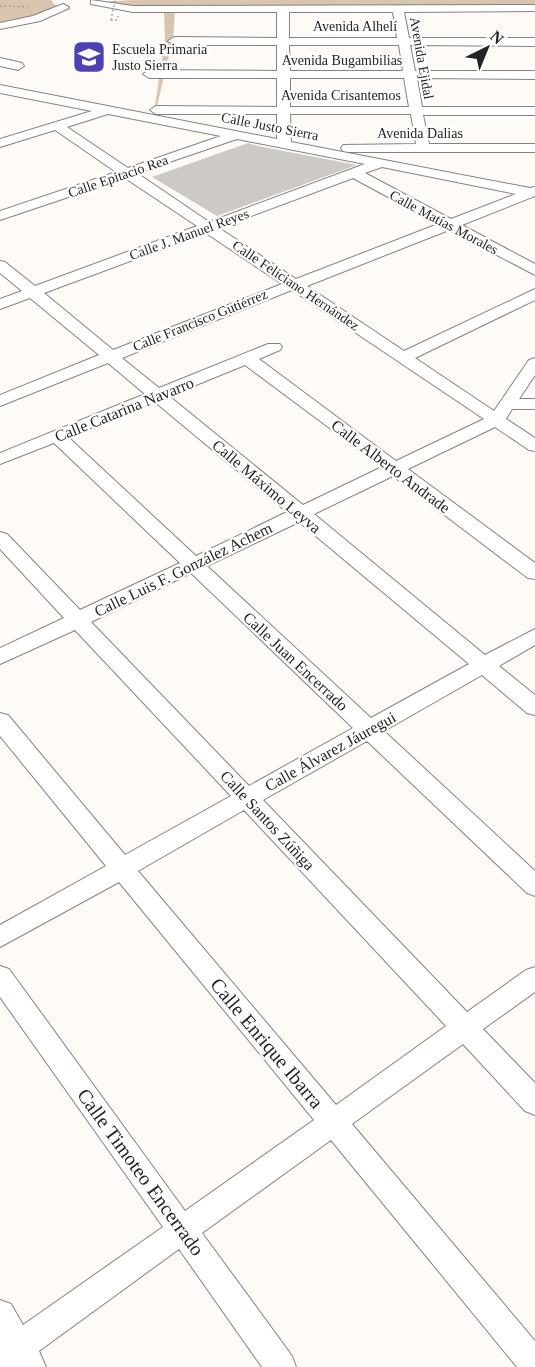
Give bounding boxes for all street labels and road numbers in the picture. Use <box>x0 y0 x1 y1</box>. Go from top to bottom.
street label: Avenida Ejidal <box>407 16 436 101</box>
street label: Avenida Alhelí <box>313 19 397 34</box>
street label: Avenida Bugambilias <box>282 53 402 68</box>
street label: Avenida Crisantemos <box>281 88 401 103</box>
street label: Calle Justo Sierra <box>220 110 321 143</box>
street label: Avenida Dalias <box>377 126 463 141</box>
street label: Calle Epitacio Rea <box>66 152 171 201</box>
street label: Calle Matías Morales <box>387 188 500 257</box>
street label: Calle J. Manuel Reyes <box>127 206 251 263</box>
street label: Calle Feliciano Hernández <box>230 237 362 333</box>
street label: Calle Francisco Gutiérrez <box>131 287 270 354</box>
street label: Calle Catarina Navarro <box>52 374 196 445</box>
street label: Calle Alberto Andrade <box>328 416 453 517</box>
street label: Calle Máximo Leyva <box>208 436 324 537</box>
street label: Calle Luis F. González Achem <box>92 519 275 620</box>
street label: Calle Juan Encerrado <box>240 608 351 714</box>
street label: Calle Álvarez Jáuregui <box>262 707 399 795</box>
street label: Calle Santos Zúñiga <box>216 767 318 874</box>
street label: Calle Enrique Ibarra <box>205 973 328 1113</box>
street label: Calle Timoteo Encerrado <box>73 1084 209 1260</box>

